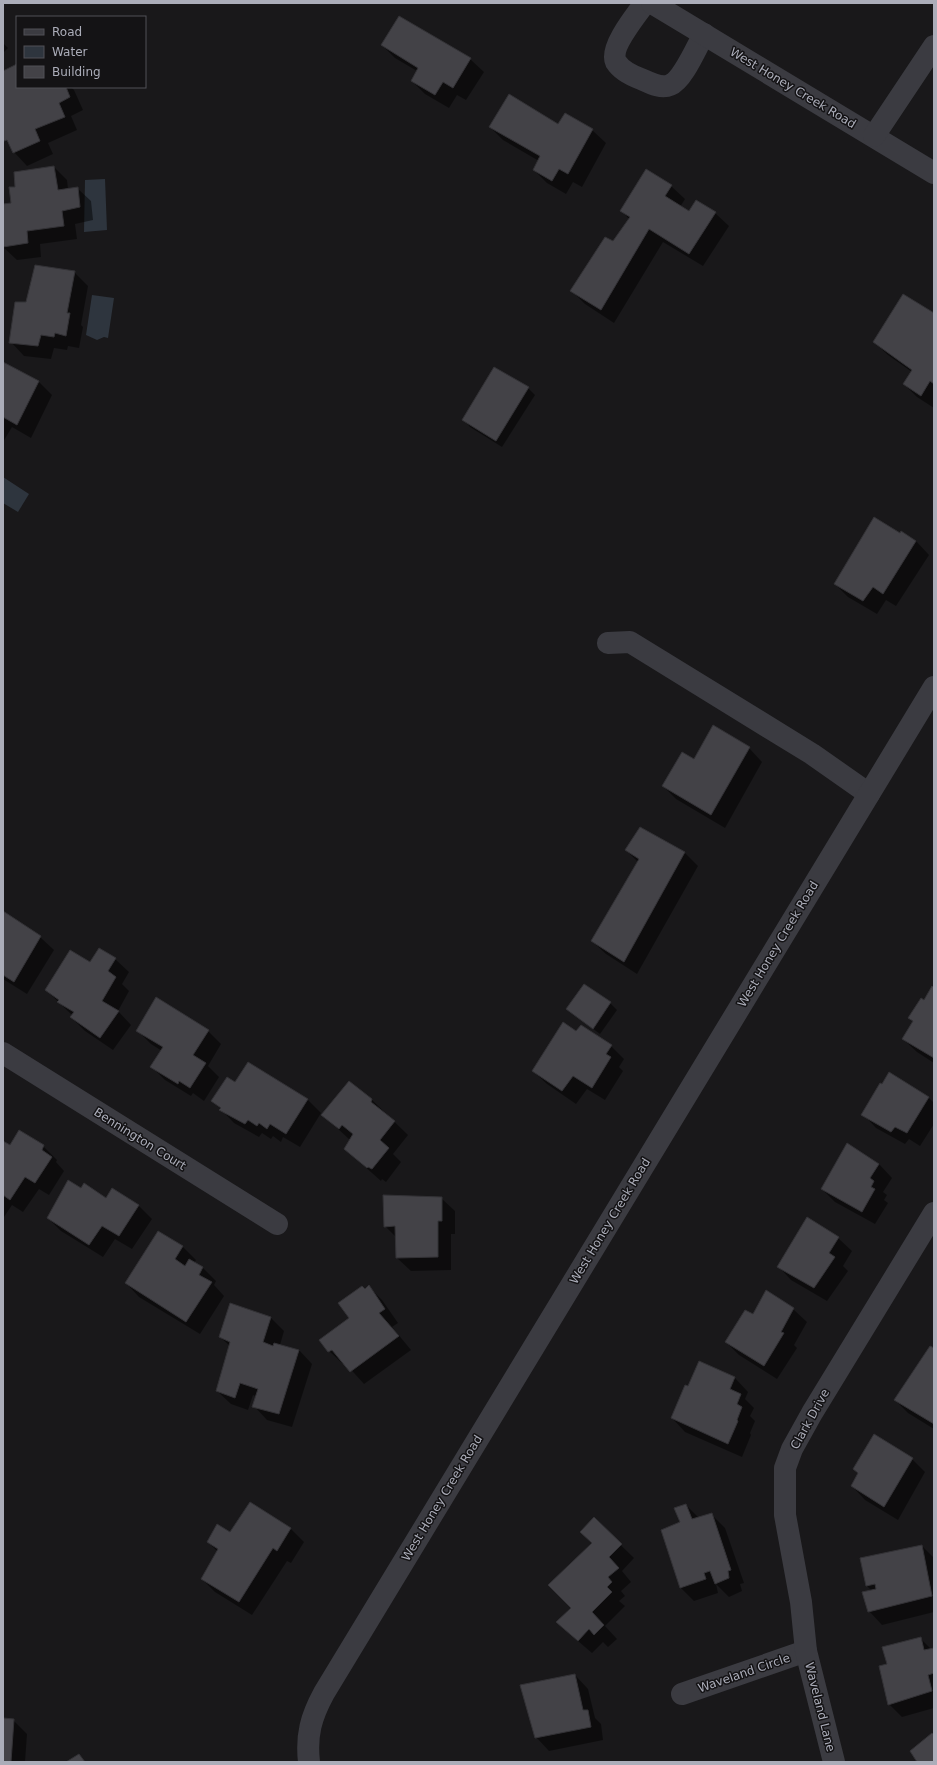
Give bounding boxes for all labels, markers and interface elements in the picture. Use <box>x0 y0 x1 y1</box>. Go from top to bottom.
legend <box>16 16 146 88</box>
text: Road <box>52 25 82 39</box>
text: Water <box>52 45 88 59</box>
street label: West Honey Creek Road <box>728 45 858 131</box>
text: Building <box>52 65 101 79</box>
street label: West Honey Creek Road <box>735 879 821 1009</box>
street label: Bennington Court <box>91 1105 189 1173</box>
street label: West Honey Creek Road <box>567 1156 653 1286</box>
street label: Clark Drive <box>788 1386 832 1452</box>
street label: West Honey Creek Road <box>399 1433 485 1563</box>
street label: Waveland Circle <box>696 1651 792 1695</box>
street label: Waveland Lane <box>802 1661 838 1753</box>

